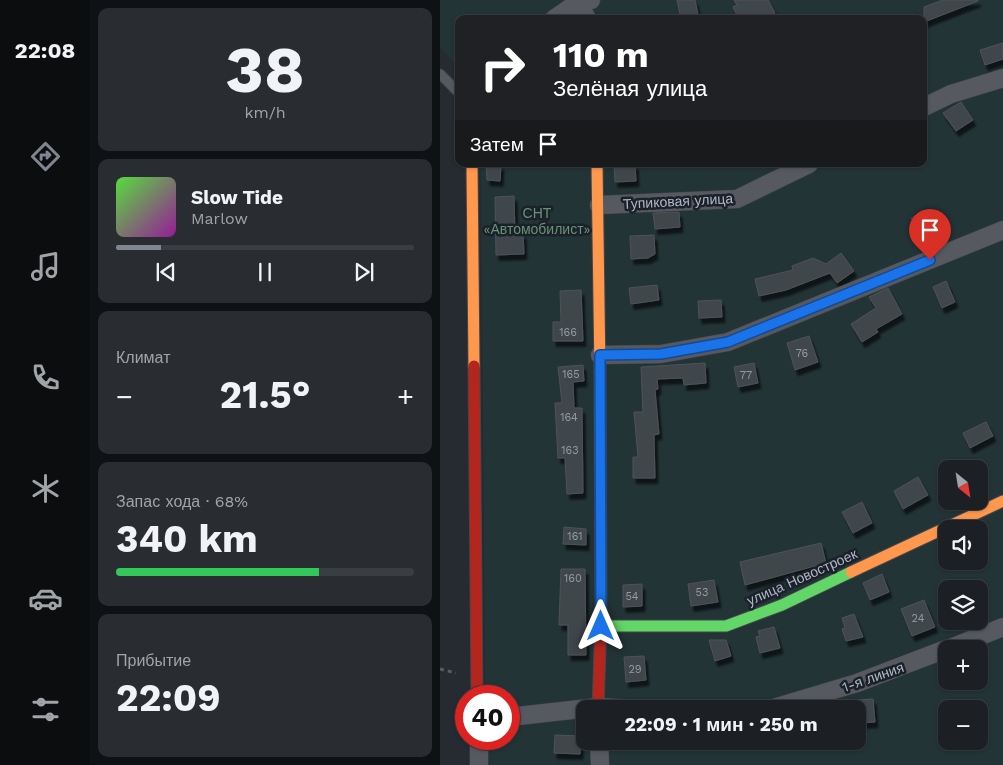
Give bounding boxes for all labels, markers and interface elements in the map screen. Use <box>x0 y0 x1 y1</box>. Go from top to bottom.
text: 38 <box>225 32 305 108</box>
text: 110 m <box>553 34 649 76</box>
icon: right <box>470 35 535 100</box>
text: 22:08 <box>15 38 75 63</box>
text: Зелёная улица <box>553 76 707 101</box>
text: km/h <box>244 103 286 122</box>
icon: arrive <box>534 130 562 158</box>
text: Затем <box>470 133 524 156</box>
icon: directions <box>28 139 63 174</box>
text: Slow Tide <box>191 186 283 209</box>
street label: Тупиковая улица <box>623 190 734 212</box>
park label: СНТ «Автомобилист» <box>484 205 591 237</box>
text: Marlow <box>191 209 248 228</box>
pin <box>909 209 951 260</box>
icon: arrive <box>916 216 944 244</box>
icon: music <box>28 249 63 284</box>
icon: previous <box>152 258 180 286</box>
icon: pause <box>251 258 279 286</box>
icon: next <box>350 258 378 286</box>
house number: 166 <box>559 326 577 339</box>
house number: 76 <box>796 347 809 360</box>
text: Климат <box>116 348 170 367</box>
icon: phone <box>28 360 63 395</box>
house number: 165 <box>562 368 580 381</box>
house number: 77 <box>740 369 752 382</box>
text: 21.5° <box>219 373 311 417</box>
text: − <box>116 380 133 413</box>
text: + <box>397 380 414 413</box>
house number: 164 <box>560 411 578 424</box>
house number: 163 <box>561 444 579 457</box>
north arrow <box>938 460 988 510</box>
map controls <box>938 460 988 750</box>
icon: climate <box>28 471 63 506</box>
text: Запас хода · 68% <box>116 492 248 511</box>
text: 340 km <box>116 517 258 561</box>
button: sound <box>938 520 988 570</box>
house number: 161 <box>567 530 583 543</box>
street label: улица Новостроек <box>744 545 860 609</box>
house number: 160 <box>564 572 582 585</box>
button: layers <box>938 580 988 630</box>
icon: car <box>28 581 63 616</box>
house number: 53 <box>696 586 708 599</box>
house number: 54 <box>625 590 639 603</box>
position arrow <box>574 599 626 651</box>
house number: 24 <box>912 612 925 625</box>
button: + <box>938 640 988 690</box>
text: Прибытие <box>116 651 191 670</box>
street label: 1-я линия <box>840 659 906 695</box>
house number: 29 <box>628 663 642 676</box>
text: 22:09 <box>116 676 221 720</box>
speed limit sign: 40 <box>455 685 520 750</box>
icon: filters <box>28 692 63 727</box>
button: − <box>938 700 988 750</box>
text: 22:09 · 1 мин · 250 m <box>624 713 818 736</box>

